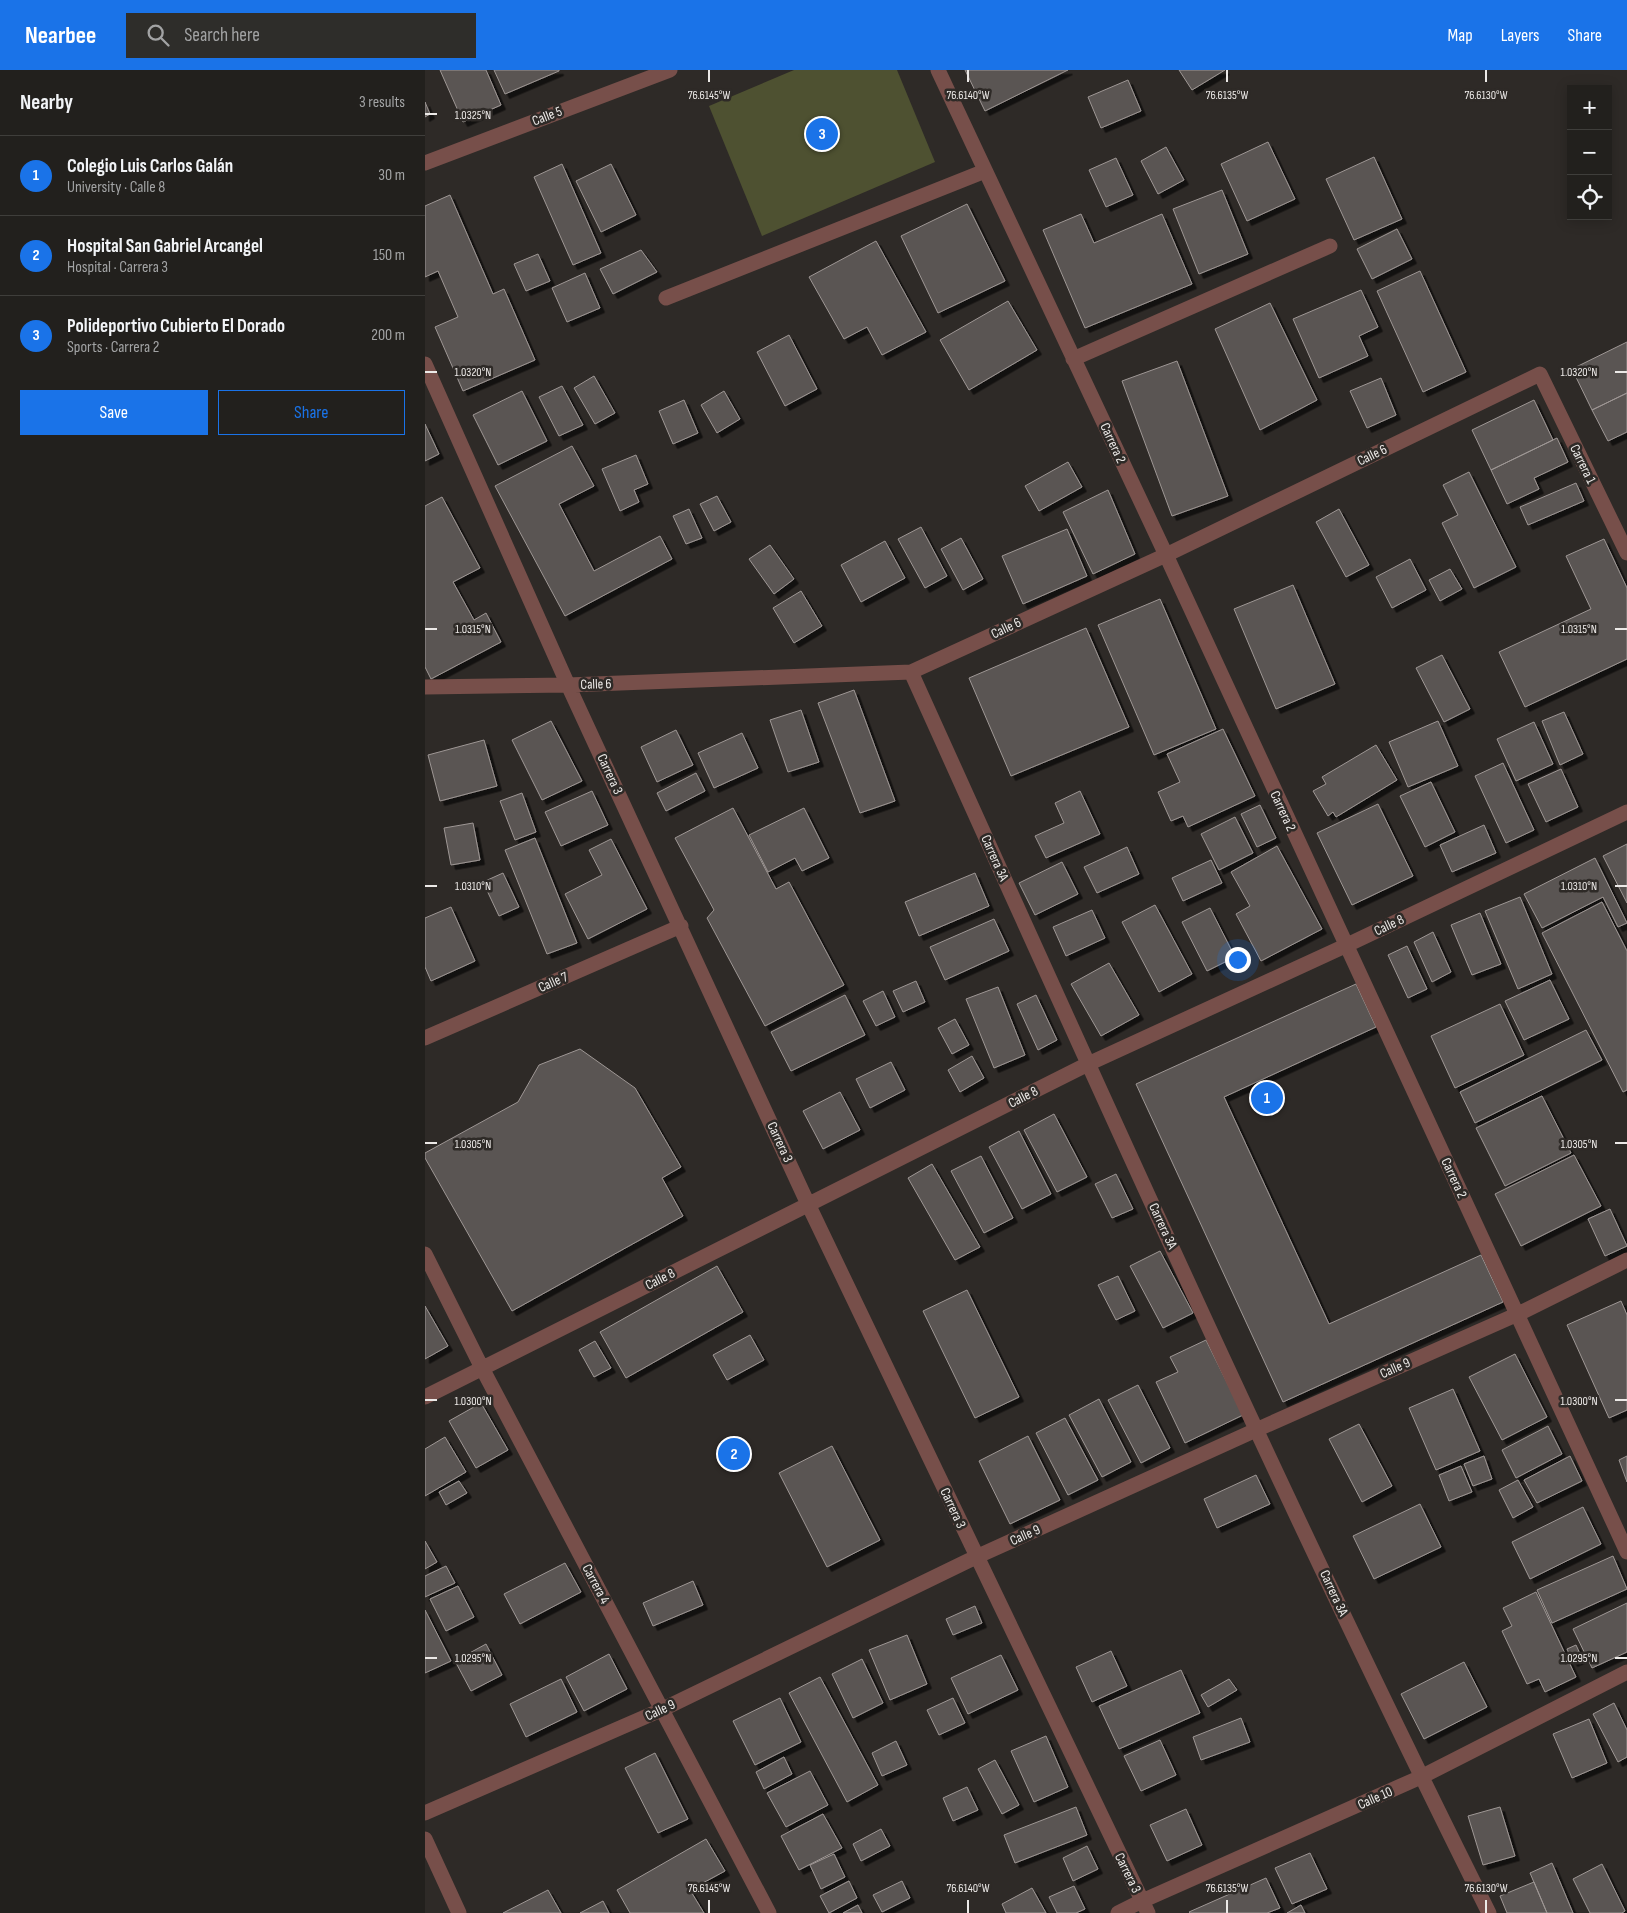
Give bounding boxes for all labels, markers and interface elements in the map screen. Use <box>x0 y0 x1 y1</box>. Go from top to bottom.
search box <box>126 13 476 58</box>
text: Nearbee <box>25 21 96 50</box>
icon: search <box>144 21 172 49</box>
text: Search here <box>184 24 260 47</box>
text: Map <box>1448 25 1473 46</box>
text: Layers <box>1501 25 1540 46</box>
text: Share <box>1568 25 1602 46</box>
map controls <box>1567 85 1612 220</box>
button: + <box>1567 85 1612 130</box>
text: 76.6145°W <box>688 88 730 103</box>
text: 76.6140°W <box>947 88 990 103</box>
text: 76.6135°W <box>1206 88 1248 103</box>
text: 76.6130°W <box>1465 88 1508 103</box>
text: Nearby <box>20 90 73 115</box>
text: 3 results <box>359 93 405 112</box>
street label: Calle 5 <box>530 102 565 129</box>
text: 1.0325°N <box>455 108 491 123</box>
pin: 3 <box>806 115 838 153</box>
button: − <box>1567 130 1612 175</box>
text: Colegio Luis Carlos Galán <box>67 155 233 178</box>
text: 1 <box>33 166 39 185</box>
text: 30 m <box>378 166 405 185</box>
button: locate <box>1567 175 1612 220</box>
text: University · Calle 8 <box>67 178 165 197</box>
text: Hospital San Gabriel Arcangel <box>67 235 263 258</box>
text: 2 <box>32 246 40 265</box>
text: 150 m <box>373 246 405 265</box>
text: Hospital · Carrera 3 <box>67 258 168 277</box>
text: Polideportivo Cubierto El Dorado <box>67 315 285 338</box>
text: 3 <box>32 326 40 345</box>
text: 200 m <box>371 326 405 345</box>
text: Sports · Carrera 2 <box>67 338 159 357</box>
text: 1.0320°N <box>455 365 491 380</box>
text: 1.0320°N <box>1561 365 1597 380</box>
button: Save <box>20 390 208 435</box>
button: Share <box>218 390 405 435</box>
street label: Carrera 2 <box>1096 420 1130 466</box>
street label: Calle 6 <box>1354 441 1390 469</box>
street label: Carrera 1 <box>1566 442 1600 487</box>
street label: Calle 6 <box>988 614 1024 642</box>
text: 1.0315°N <box>455 622 491 637</box>
text: 1.0315°N <box>1561 622 1597 637</box>
street label: Calle 6 <box>580 675 612 693</box>
street label: Carrera 3 <box>593 751 627 797</box>
street label: Carrera 2 <box>1266 788 1300 834</box>
street label: Carrera 3A <box>977 832 1013 885</box>
text: 1.0310°N <box>455 879 491 894</box>
text: 1.0310°N <box>1561 879 1597 894</box>
street label: Calle 8 <box>1371 911 1407 939</box>
your location <box>1225 947 1251 973</box>
street label: Calle 7 <box>536 968 571 996</box>
pin: 1 <box>1251 1079 1283 1117</box>
street label: Calle 8 <box>1005 1082 1041 1112</box>
street label: Carrera 3 <box>763 1119 797 1165</box>
text: 1.0305°N <box>455 1137 491 1152</box>
text: 1.0305°N <box>1561 1137 1597 1152</box>
street label: Carrera 2 <box>1437 1155 1471 1201</box>
street label: Carrera 3A <box>1145 1200 1181 1253</box>
street label: Calle 8 <box>642 1264 678 1294</box>
street label: Calle 9 <box>1377 1354 1413 1382</box>
text: 1.0300°N <box>454 1394 492 1409</box>
text: 1.0300°N <box>1560 1394 1598 1409</box>
pin: 2 <box>718 1435 750 1473</box>
street label: Carrera 3 <box>936 1485 970 1531</box>
street label: Calle 9 <box>1007 1521 1043 1549</box>
street label: Carrera 4 <box>578 1561 614 1607</box>
street label: Carrera 3A <box>1316 1567 1352 1620</box>
text: 1.0295°N <box>455 1651 491 1666</box>
text: 1.0295°N <box>1561 1651 1597 1666</box>
street label: Calle 9 <box>642 1696 678 1724</box>
street label: Calle 10 <box>1355 1783 1395 1813</box>
street label: Carrera 3 <box>1111 1850 1145 1896</box>
text: 76.6145°W <box>688 1881 730 1896</box>
text: 76.6140°W <box>947 1881 990 1896</box>
text: 76.6135°W <box>1206 1881 1248 1896</box>
text: 76.6130°W <box>1465 1881 1508 1896</box>

